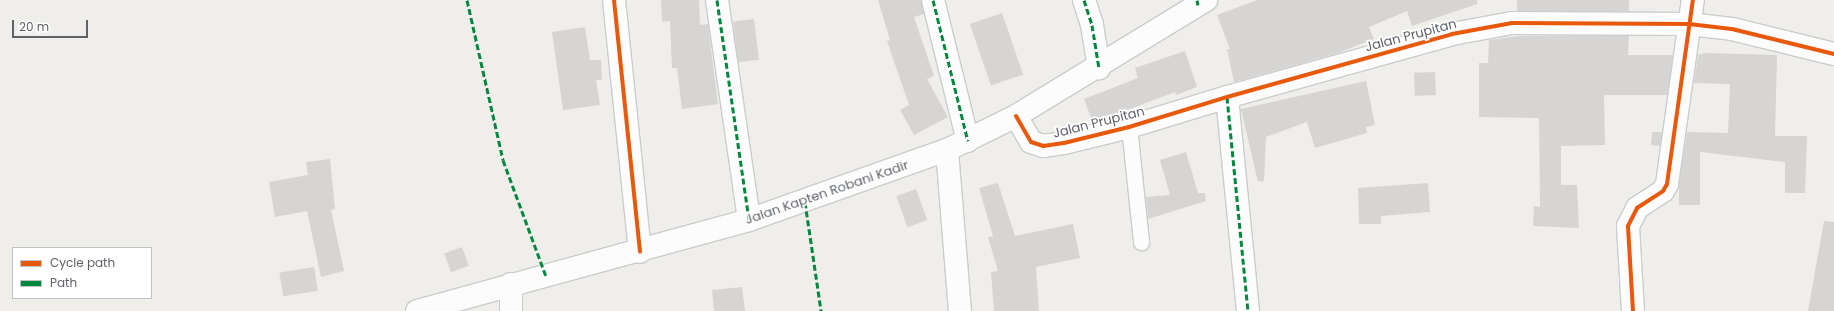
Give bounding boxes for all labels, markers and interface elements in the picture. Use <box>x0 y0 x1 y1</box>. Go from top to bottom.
scale bar <box>14 12 90 38</box>
street label: Jalan Prupitan <box>1364 16 1458 56</box>
text: 20 m <box>19 18 49 35</box>
street label: Jalan Prupitan <box>1052 104 1146 142</box>
street label: Jalan Kapten Robani Kadir <box>743 158 911 228</box>
legend <box>12 247 152 299</box>
text: Cycle path <box>50 254 115 271</box>
text: Path <box>50 274 77 291</box>

